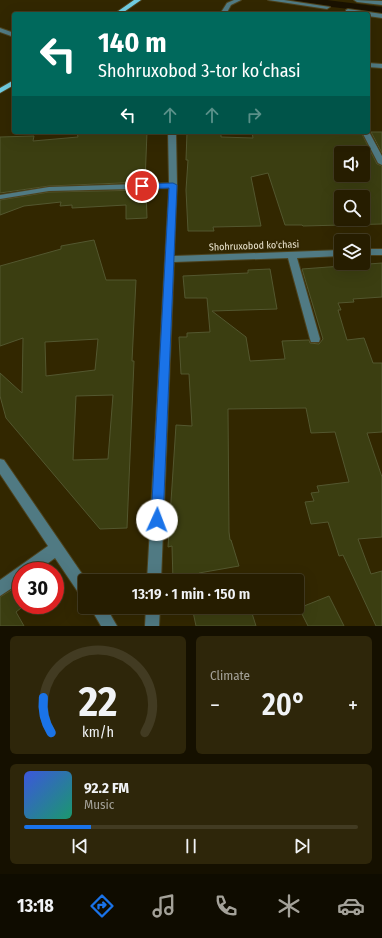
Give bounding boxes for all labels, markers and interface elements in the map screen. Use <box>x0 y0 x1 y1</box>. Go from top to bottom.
text: 140 m <box>98 26 167 59</box>
icon: left <box>32 28 84 80</box>
text: Shohruxobod 3-tor koʻchasi <box>98 60 301 82</box>
icon: left <box>117 104 139 126</box>
icon: ahead <box>159 104 181 126</box>
icon: ahead <box>201 104 223 126</box>
icon: right <box>243 104 265 126</box>
map controls <box>334 146 370 270</box>
button: sound <box>334 146 370 182</box>
pin <box>125 169 159 203</box>
icon: arrive <box>131 175 153 197</box>
button: search <box>334 190 370 226</box>
button: layers <box>334 234 370 270</box>
street label: Shohruxobod ko'chasi <box>209 238 299 254</box>
position arrow <box>136 499 178 541</box>
speed limit sign: 30 <box>12 562 64 614</box>
text: 13:19 · 1 min · 150 m <box>132 585 250 603</box>
text: Climate <box>210 668 250 683</box>
text: 22 <box>78 677 117 727</box>
text: 20° <box>262 687 306 723</box>
text: − <box>210 692 220 719</box>
text: + <box>348 692 358 719</box>
text: km/h <box>82 724 114 741</box>
text: 92.2 FM <box>84 779 129 797</box>
text: Music <box>84 797 114 812</box>
icon: previous <box>69 835 91 857</box>
icon: pause <box>180 835 202 857</box>
icon: next <box>291 835 313 857</box>
icon: directions <box>88 892 116 920</box>
icon: music <box>150 892 178 920</box>
icon: phone <box>212 892 240 920</box>
icon: climate <box>275 892 303 920</box>
icon: car <box>337 892 365 920</box>
text: 13:18 <box>17 895 54 917</box>

